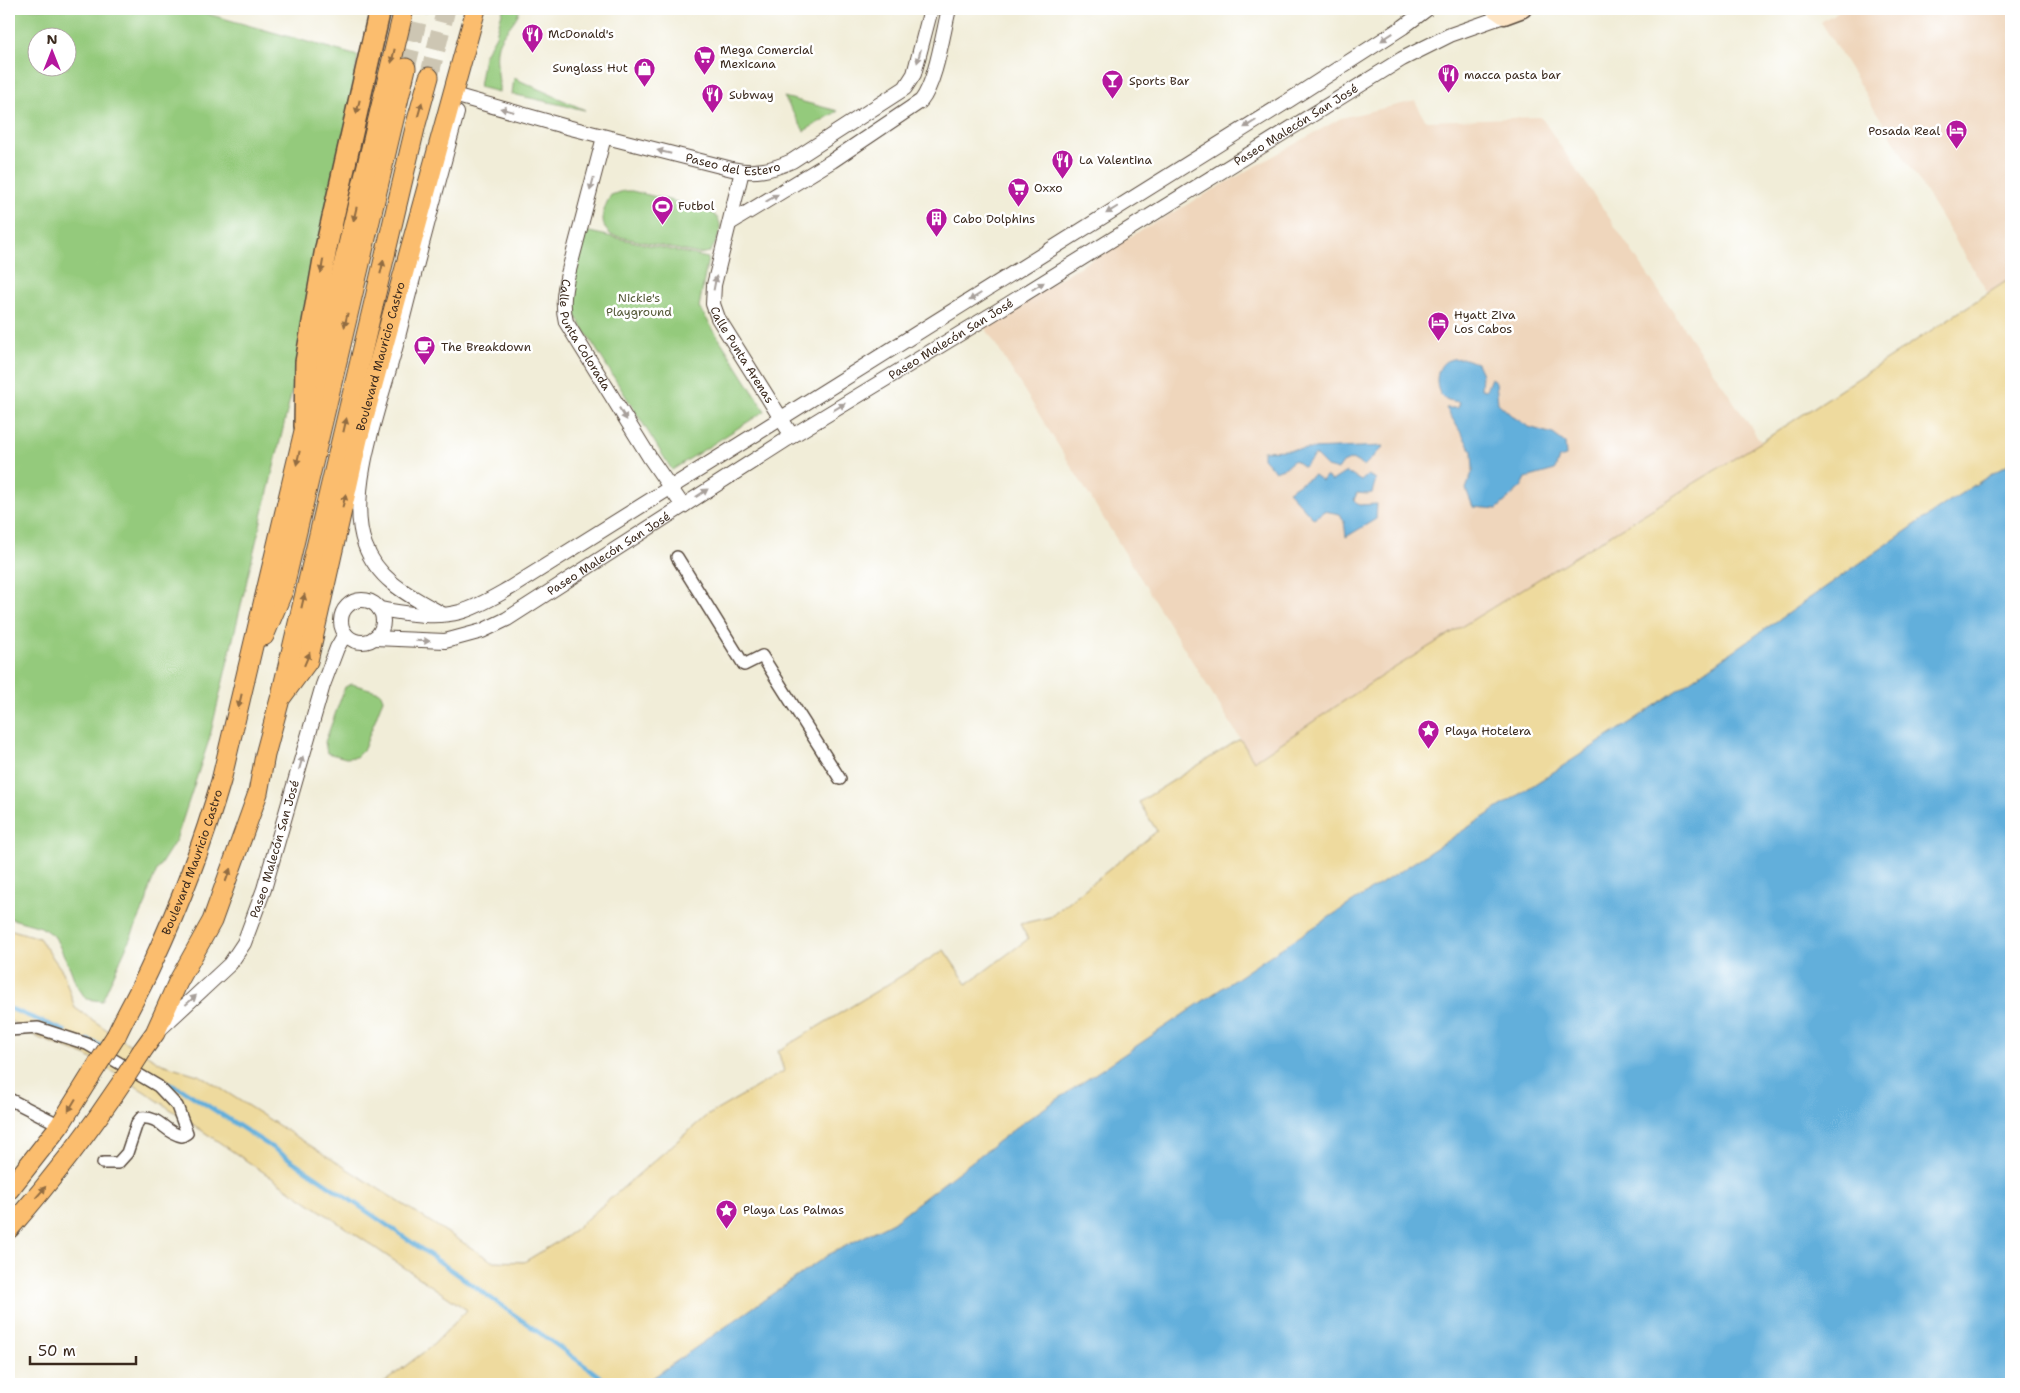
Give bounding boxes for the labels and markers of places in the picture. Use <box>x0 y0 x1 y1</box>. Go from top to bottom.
restaurant icon: McDonald's <box>520 22 544 53</box>
place label: McDonald's <box>548 26 614 42</box>
place label: Mega Comercial Mexicana <box>720 42 814 72</box>
supermarket icon: Mega Comercial Mexicana <box>692 45 716 76</box>
shop icon: Sunglass Hut <box>632 56 656 87</box>
place label: Sunglass Hut <box>553 60 628 76</box>
restaurant icon: macca pasta bar <box>1436 63 1460 94</box>
place label: macca pasta bar <box>1464 67 1562 83</box>
bar icon: Sports Bar <box>1101 69 1125 100</box>
place label: Sports Bar <box>1129 73 1190 89</box>
restaurant icon: Subway <box>701 83 725 114</box>
place label: Subway <box>729 87 774 103</box>
hotel icon: Posada Real <box>1944 119 1968 150</box>
place label: Posada Real <box>1868 123 1940 139</box>
restaurant icon: La Valentina <box>1051 148 1075 179</box>
place label: La Valentina <box>1079 152 1152 168</box>
supermarket icon: Oxxo <box>1006 176 1030 207</box>
place label: Oxxo <box>1034 180 1063 196</box>
sports icon: Futbol <box>650 194 674 225</box>
place label: Futbol <box>678 198 715 214</box>
building icon: Cabo Dolphins <box>925 207 949 238</box>
place label: Cabo Dolphins <box>953 211 1035 227</box>
place label: Hyatt Ziva Los Cabos <box>1454 307 1516 337</box>
hotel icon: Hyatt Ziva Los Cabos <box>1426 310 1450 341</box>
cafe icon: The Breakdown <box>413 335 437 366</box>
place label: The Breakdown <box>441 339 531 355</box>
place icon: Playa Hotelera <box>1417 719 1441 750</box>
place label: Playa Hotelera <box>1445 723 1532 739</box>
place icon: Playa Las Palmas <box>715 1198 739 1229</box>
place label: Playa Las Palmas <box>743 1202 844 1218</box>

